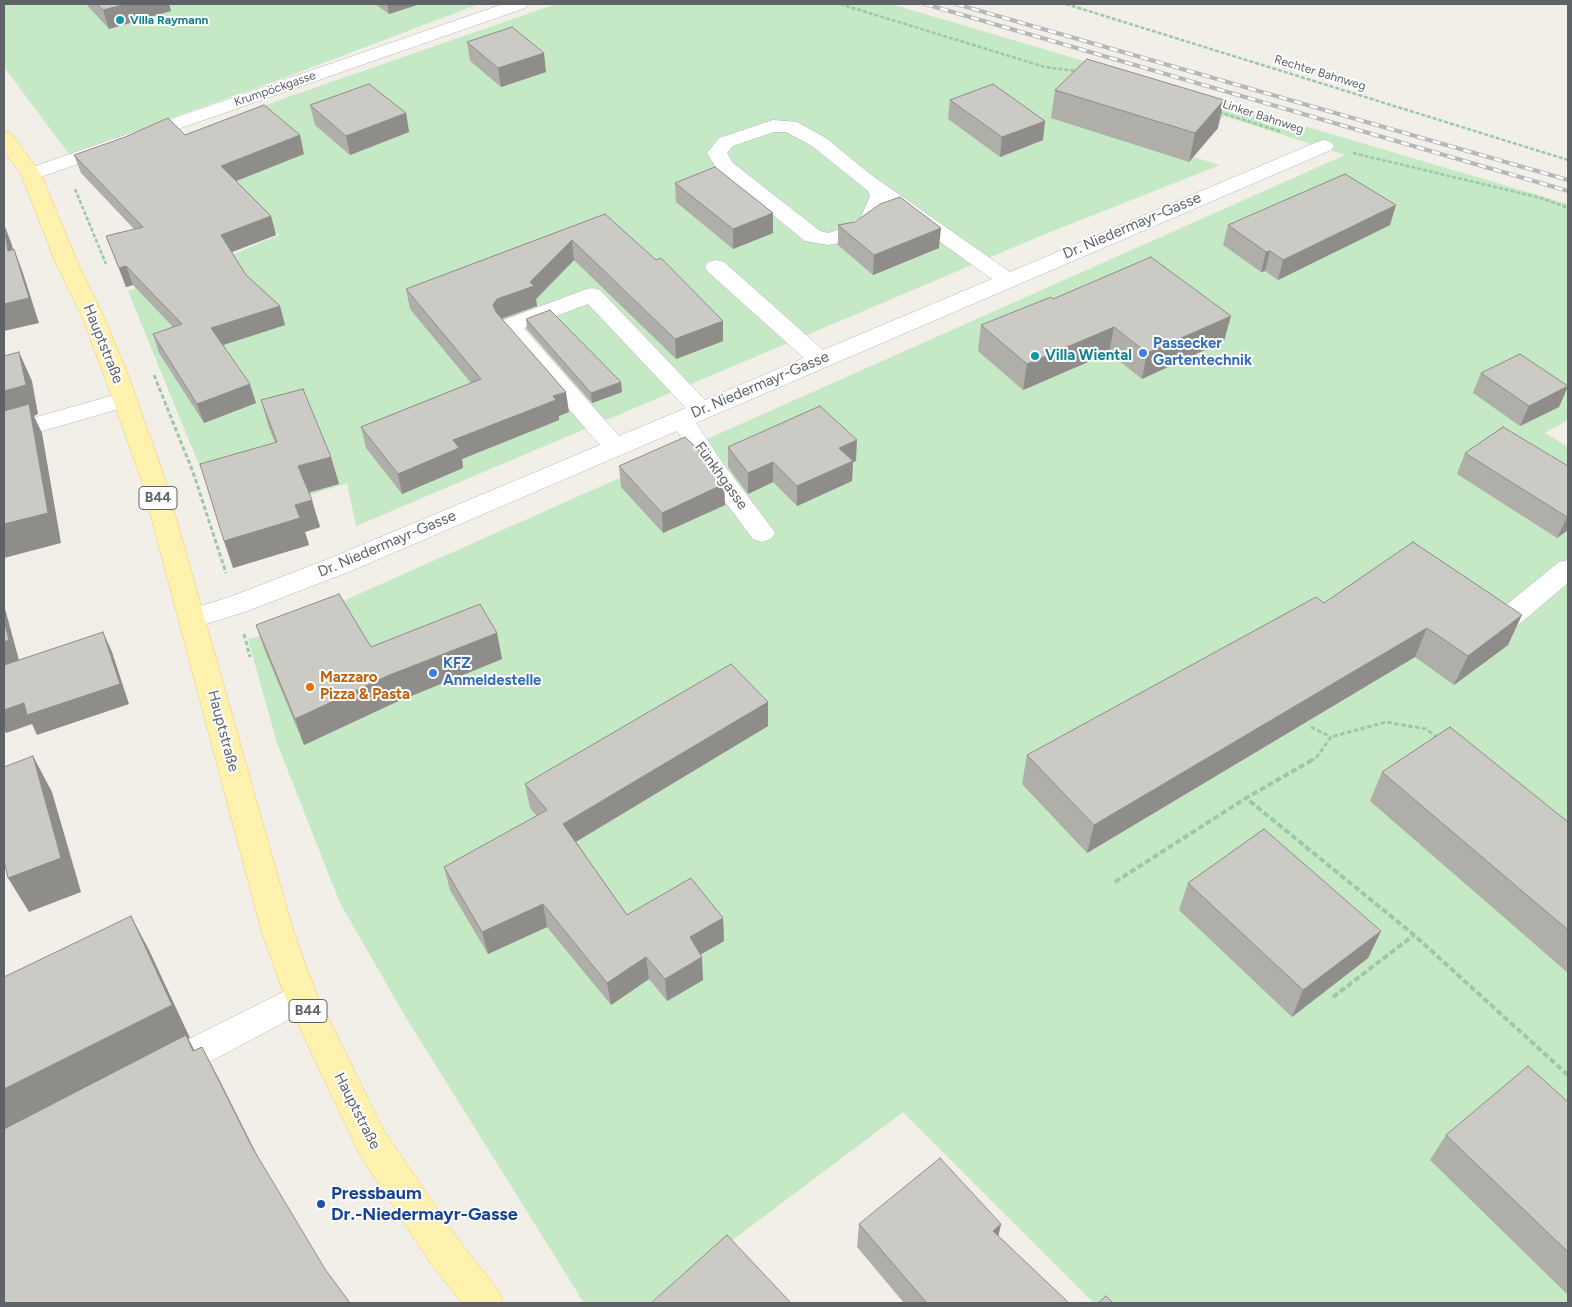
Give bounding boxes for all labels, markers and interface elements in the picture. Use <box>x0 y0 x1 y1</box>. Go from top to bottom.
place label: Villa Raymann <box>130 13 208 27</box>
marker: Villa Raymann <box>114 14 126 26</box>
street label: Rechter Bahnweg <box>1272 52 1368 94</box>
street label: Krumpöckgasse <box>232 68 318 110</box>
street label: Linker Bahnweg <box>1221 97 1305 137</box>
street label: Dr. Niedermayr-Gasse <box>1060 189 1204 263</box>
street label: Hauptstraße <box>79 302 127 386</box>
place label: Passecker Gartentechnik <box>1153 335 1252 370</box>
place label: Villa Wiental <box>1045 347 1132 365</box>
marker: Passecker Gartentechnik <box>1137 347 1149 359</box>
street label: Dr. Niedermayr-Gasse <box>688 348 832 422</box>
marker: Villa Wiental <box>1029 350 1041 362</box>
street label: Fünkhgasse <box>691 439 751 513</box>
road number: B44 <box>139 486 177 509</box>
street label: Dr. Niedermayr-Gasse <box>315 507 459 581</box>
place label: KFZ Anmeldestelle <box>443 655 541 690</box>
marker: KFZ Anmeldestelle <box>427 667 439 679</box>
place label: Mazzaro Pizza & Pasta <box>320 669 410 704</box>
marker: Mazzaro Pizza & Pasta <box>304 681 316 693</box>
street label: Hauptstraße <box>203 688 243 774</box>
road number: B44 <box>289 999 327 1022</box>
street label: Hauptstraße <box>330 1070 384 1152</box>
place label: Pressbaum Dr.-Niedermayr-Gasse <box>331 1183 518 1226</box>
marker: Pressbaum Dr.-Niedermayr-Gasse <box>315 1198 327 1210</box>

